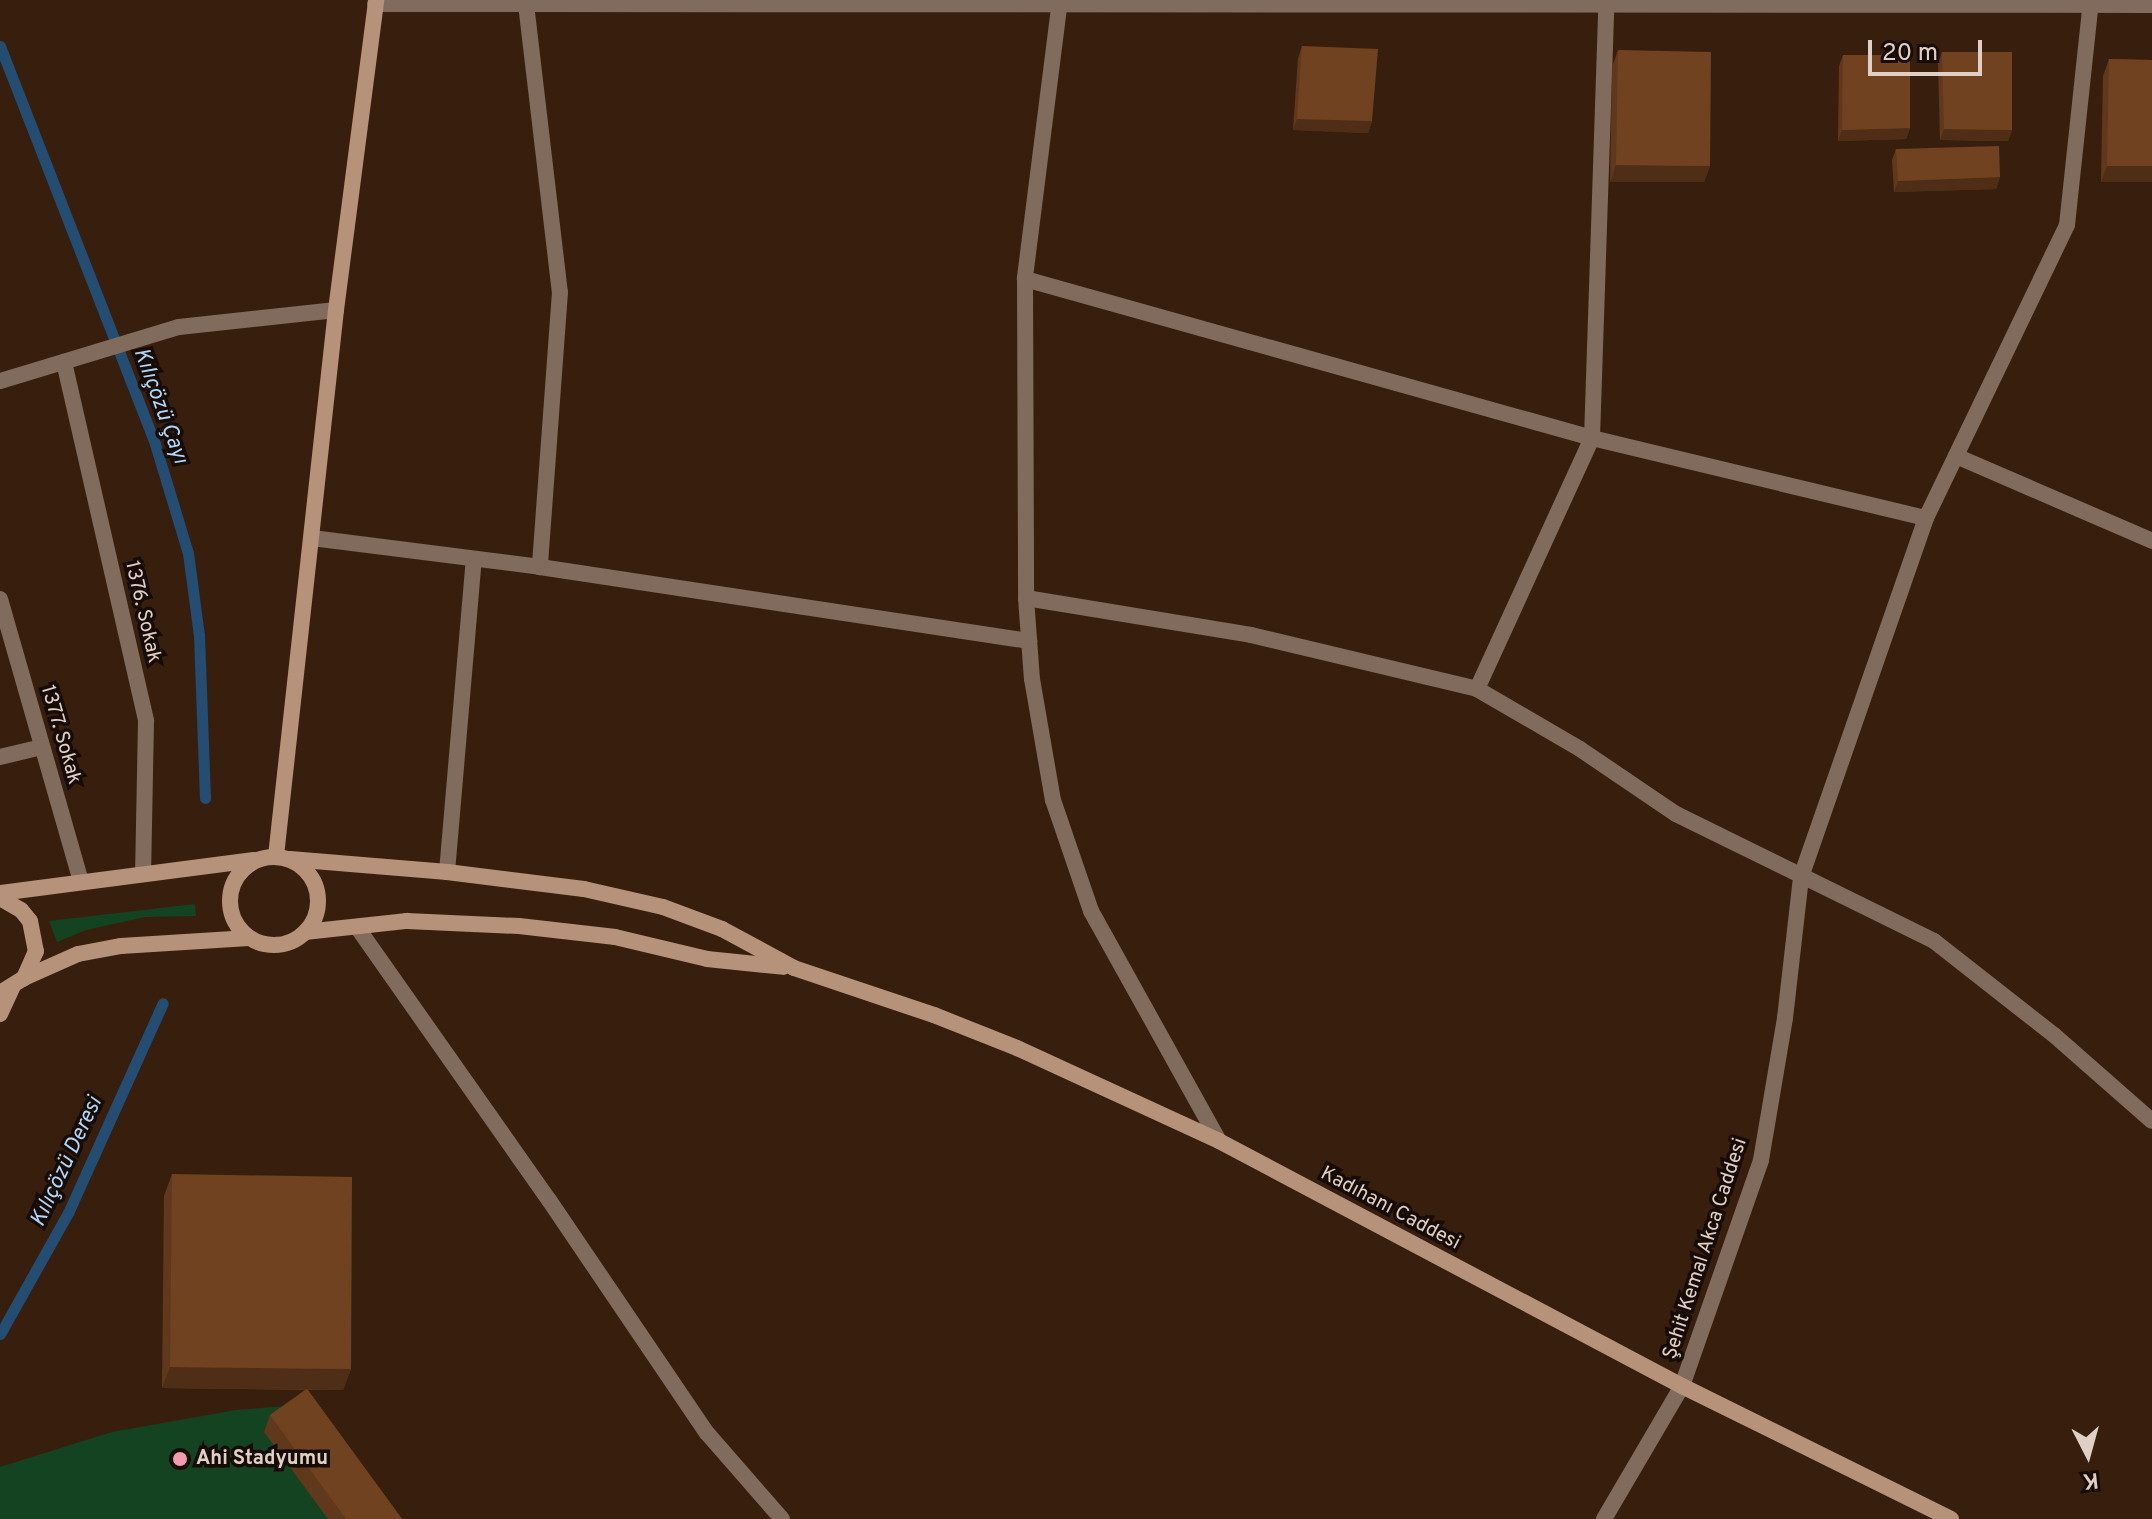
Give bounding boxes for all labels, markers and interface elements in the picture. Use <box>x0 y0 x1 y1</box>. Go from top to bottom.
scale bar <box>1872 24 1986 74</box>
text: 20 m <box>1882 39 1938 69</box>
water label: Kılıçözü Çayı <box>127 345 193 467</box>
street label: 1376. Sokak <box>119 559 165 665</box>
street label: 1377. Sokak <box>34 683 86 787</box>
water label: Kılıçözü Deresi <box>25 1093 109 1231</box>
street label: Şehit Kemal Akca Caddesi <box>1659 1135 1753 1363</box>
street label: Kadıhanı Caddesi <box>1316 1162 1464 1256</box>
north arrow <box>2048 1415 2128 1495</box>
place label: Ahi Stadyumu <box>196 1447 328 1471</box>
marker: Ahi Stadyumu <box>171 1450 189 1468</box>
text: K <box>2081 1465 2100 1494</box>

